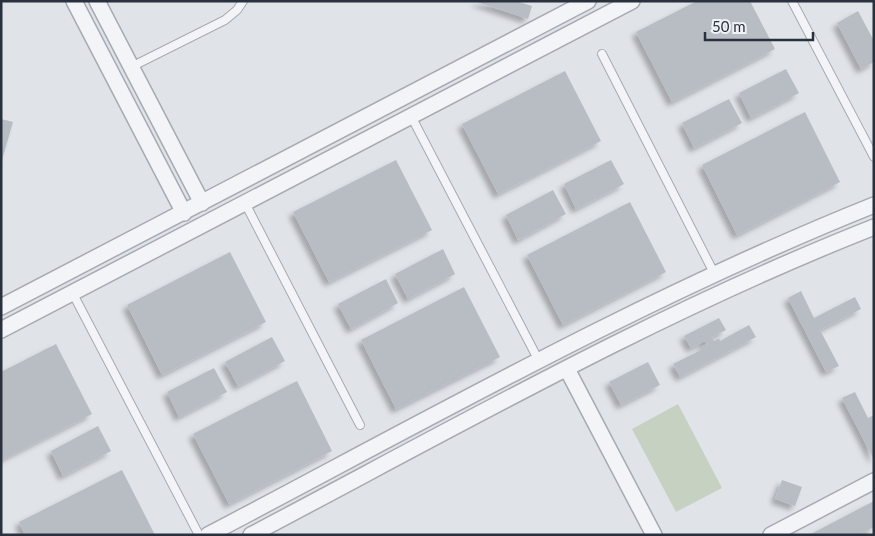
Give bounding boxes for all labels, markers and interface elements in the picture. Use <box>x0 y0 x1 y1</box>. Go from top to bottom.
scale bar <box>705 10 812 42</box>
text: 50 m <box>712 17 746 35</box>

